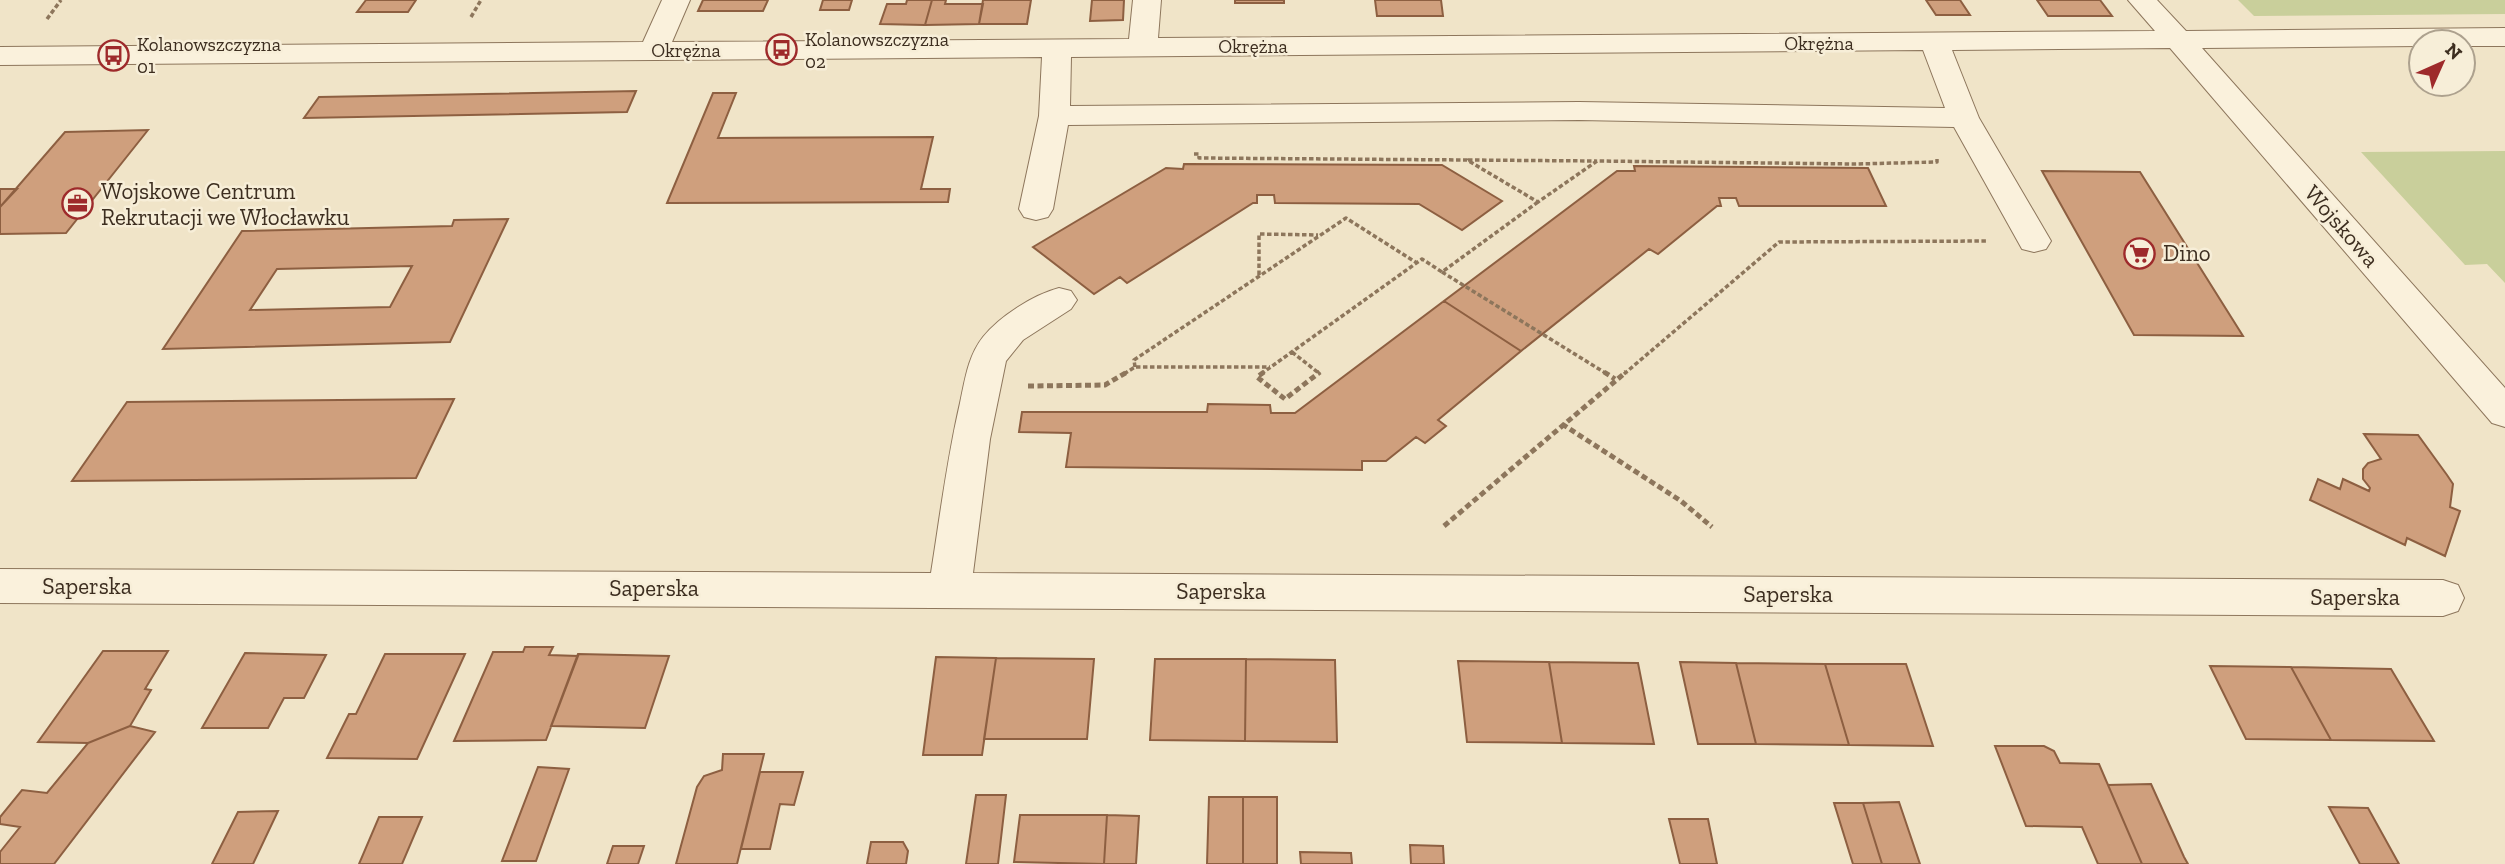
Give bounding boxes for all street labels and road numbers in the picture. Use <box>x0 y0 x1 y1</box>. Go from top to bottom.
street label: Okrężna <box>1784 32 1854 55</box>
street label: Okrężna <box>1218 35 1288 58</box>
street label: Okrężna <box>651 39 721 62</box>
street label: Wojskowa <box>2299 179 2385 273</box>
street label: Saperska <box>42 572 132 600</box>
street label: Saperska <box>609 574 699 602</box>
street label: Saperska <box>1176 577 1266 605</box>
street label: Saperska <box>1743 580 1833 608</box>
street label: Saperska <box>2310 583 2400 611</box>

